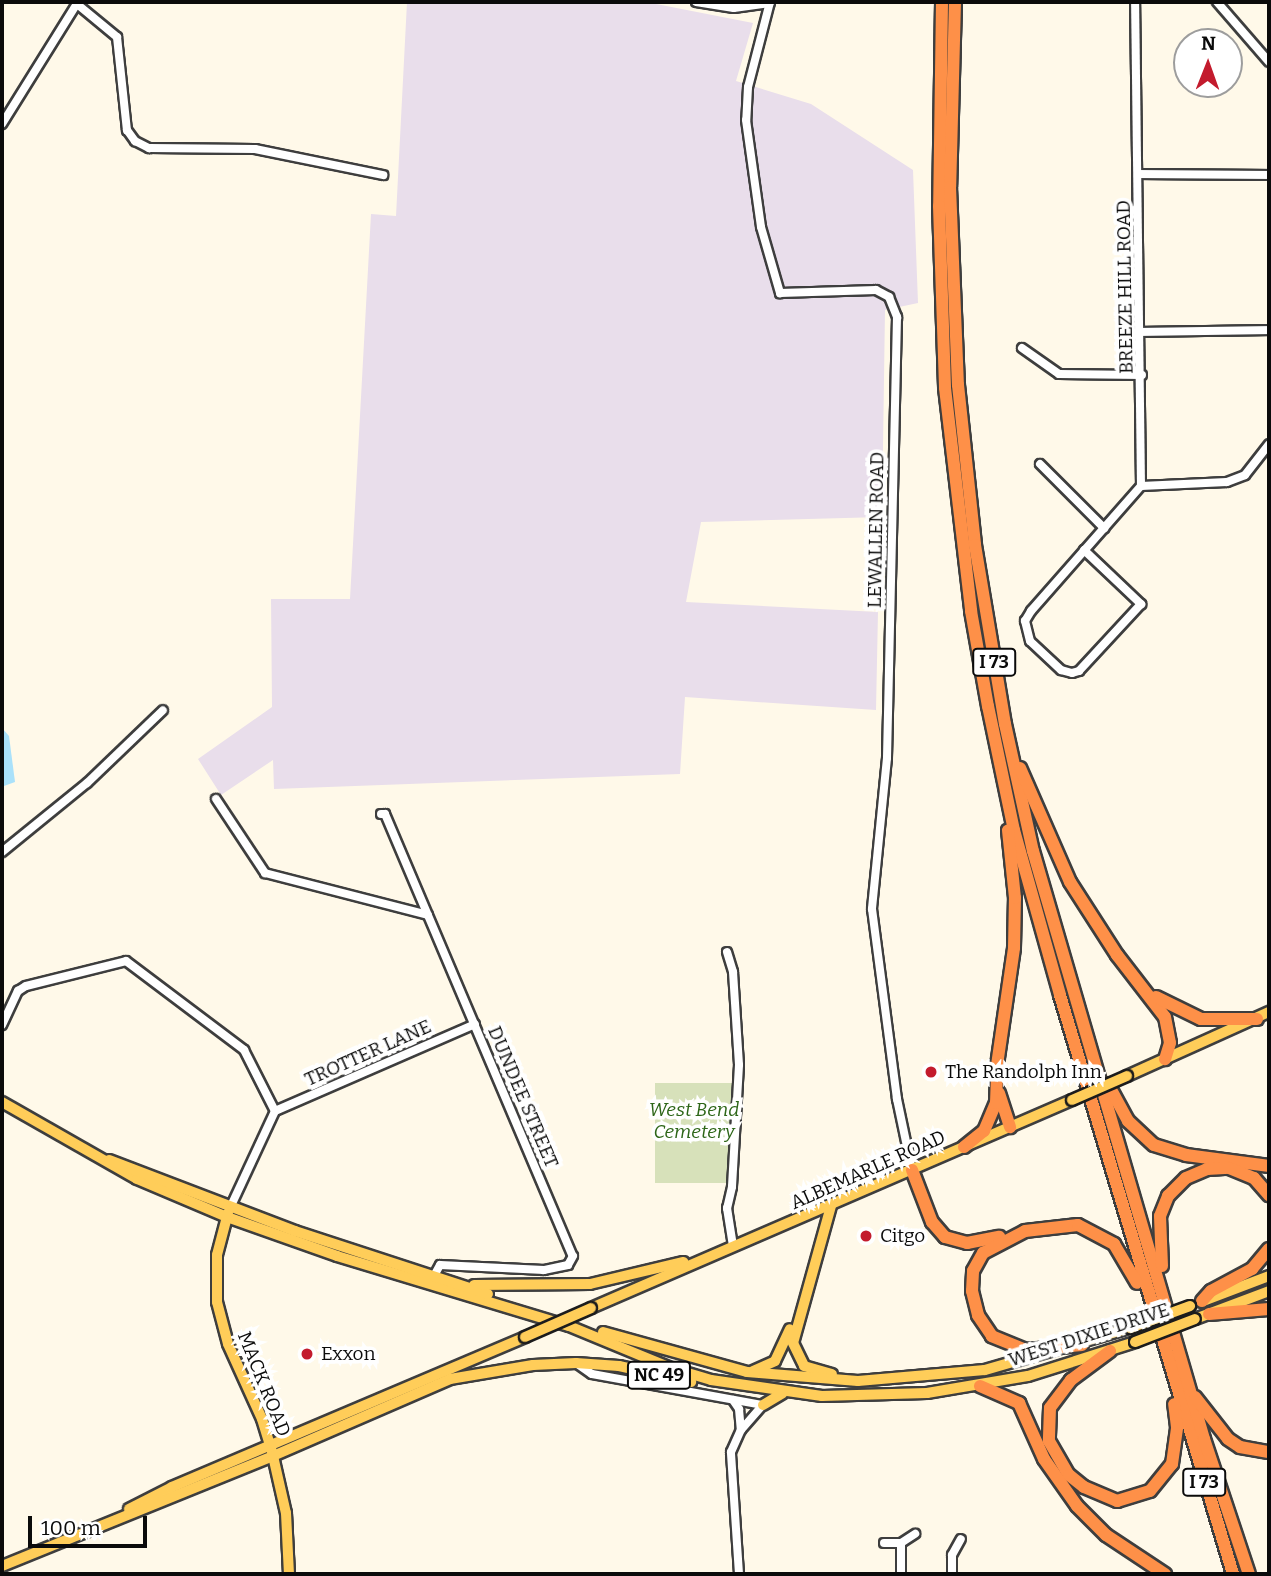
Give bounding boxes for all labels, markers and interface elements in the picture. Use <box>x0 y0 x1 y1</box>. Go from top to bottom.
north arrow <box>1173 28 1243 98</box>
text: N <box>1201 32 1216 55</box>
street label: BREEZE HILL ROAD <box>1112 200 1138 374</box>
street label: LEWALLEN ROAD <box>863 452 889 608</box>
road number: I 73 <box>971 648 1017 676</box>
street label: TROTTER LANE <box>301 1015 435 1091</box>
street label: DUNDEE STREET <box>483 1023 563 1171</box>
place label: The Randolph Inn <box>945 1061 1102 1083</box>
marker: The Randolph Inn <box>923 1064 939 1080</box>
park label: West Bend Cemetery <box>649 1099 739 1143</box>
street label: ALBEMARLE ROAD <box>787 1126 949 1214</box>
place label: Citgo <box>880 1225 925 1247</box>
marker: Citgo <box>858 1228 874 1244</box>
street label: WEST DIXIE DRIVE <box>1006 1298 1172 1372</box>
street label: MACK ROAD <box>233 1328 295 1440</box>
place label: Exxon <box>321 1343 376 1365</box>
marker: Exxon <box>299 1346 315 1362</box>
road number: NC 49 <box>626 1360 692 1390</box>
road number: I 73 <box>1181 1468 1227 1497</box>
scale bar <box>32 1502 150 1546</box>
text: 100 m <box>41 1515 101 1541</box>

